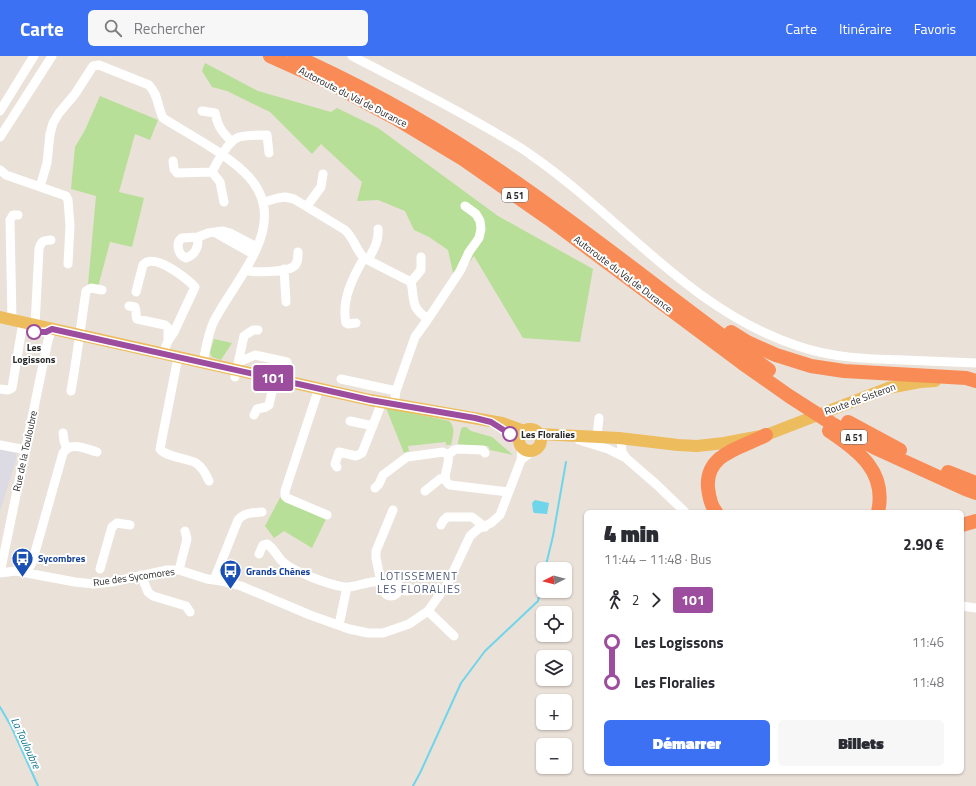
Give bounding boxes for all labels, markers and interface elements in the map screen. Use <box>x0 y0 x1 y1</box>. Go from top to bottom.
search box <box>88 10 368 46</box>
text: Carte <box>20 14 64 43</box>
icon: search <box>102 17 124 39</box>
text: Rechercher <box>134 17 205 40</box>
text: Carte <box>786 18 817 39</box>
text: Itinéraire <box>839 18 892 39</box>
text: Favoris <box>914 18 956 39</box>
street label: Autoroute du Val de Durance <box>296 63 410 131</box>
road number: A 51 <box>502 188 528 202</box>
street label: Autoroute du Val de Durance <box>571 232 675 316</box>
marker: Les Logissons <box>26 324 42 340</box>
place label: Les Logissons <box>13 340 56 367</box>
line badge: 101 <box>250 365 296 391</box>
text: 101 <box>261 367 285 388</box>
street label: Route de Sisteron <box>822 379 898 419</box>
street label: Rue de la Touloubre <box>9 409 41 493</box>
marker: Les Floralies <box>502 426 518 442</box>
place label: Les Floralies <box>521 427 575 442</box>
road number: A 51 <box>841 430 867 444</box>
text: 4 min <box>604 517 659 551</box>
text: 2.90 € <box>903 533 944 556</box>
bus stop icon: Sycombres <box>10 545 36 578</box>
text: 11:44 – 11:48 · Bus <box>604 549 711 569</box>
place label: Sycombres <box>38 551 86 566</box>
bus stop icon: Grands Chênes <box>218 558 244 591</box>
north arrow <box>536 562 572 598</box>
map controls <box>536 562 572 774</box>
street label: Rue des Sycomores <box>92 564 176 590</box>
place label: Grands Chênes <box>246 564 311 579</box>
district label: LOTISSEMENT LES FLORALIES <box>377 568 461 597</box>
icon: walk <box>604 589 626 611</box>
icon: forward <box>645 589 667 611</box>
text: 101 <box>681 589 705 610</box>
text: 2 <box>632 590 639 610</box>
button: locate <box>536 606 572 642</box>
text: Les Logissons <box>634 631 724 654</box>
text: 11:46 <box>912 632 944 652</box>
button: layers <box>536 650 572 686</box>
text: Les Floralies <box>634 671 715 694</box>
text: 11:48 <box>912 672 944 692</box>
button: + <box>536 694 572 730</box>
water label: La Touloubre <box>7 715 45 772</box>
button: Démarrer <box>604 720 770 766</box>
button: Billets <box>778 720 944 766</box>
button: − <box>536 738 572 774</box>

